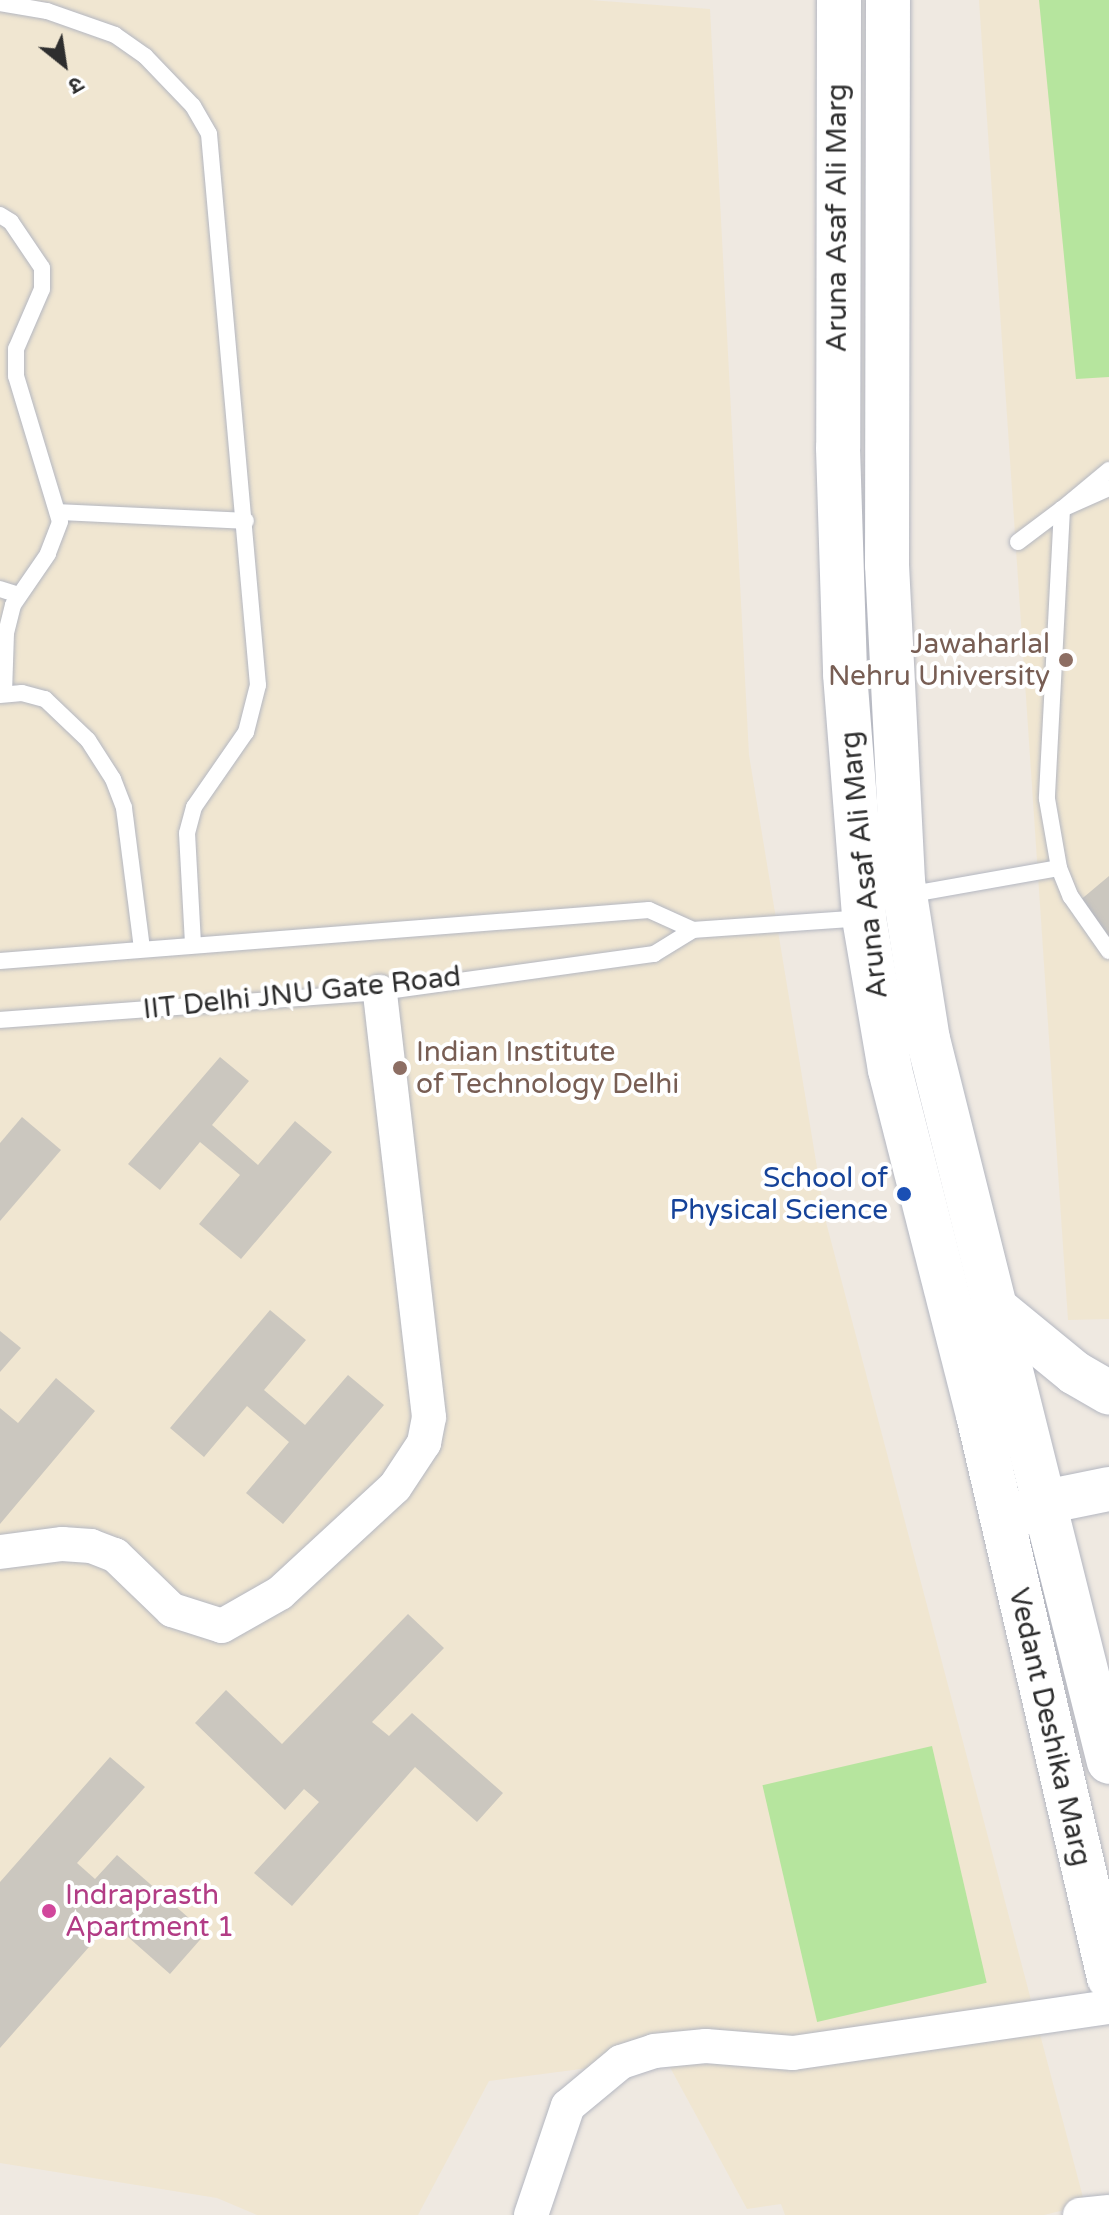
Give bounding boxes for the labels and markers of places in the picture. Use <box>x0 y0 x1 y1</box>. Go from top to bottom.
place label: Jawaharlal Nehru University <box>828 627 1050 693</box>
marker: Jawaharlal Nehru University <box>1057 651 1075 669</box>
place label: Indian Institute of Technology Delhi <box>416 1035 679 1101</box>
marker: Indian Institute of Technology Delhi <box>391 1059 409 1077</box>
place label: School of Physical Science <box>669 1161 888 1227</box>
marker: School of Physical Science <box>895 1185 913 1203</box>
place label: Indraprasth Apartment 1 <box>65 1878 234 1944</box>
marker: Indraprasth Apartment 1 <box>40 1902 58 1920</box>

